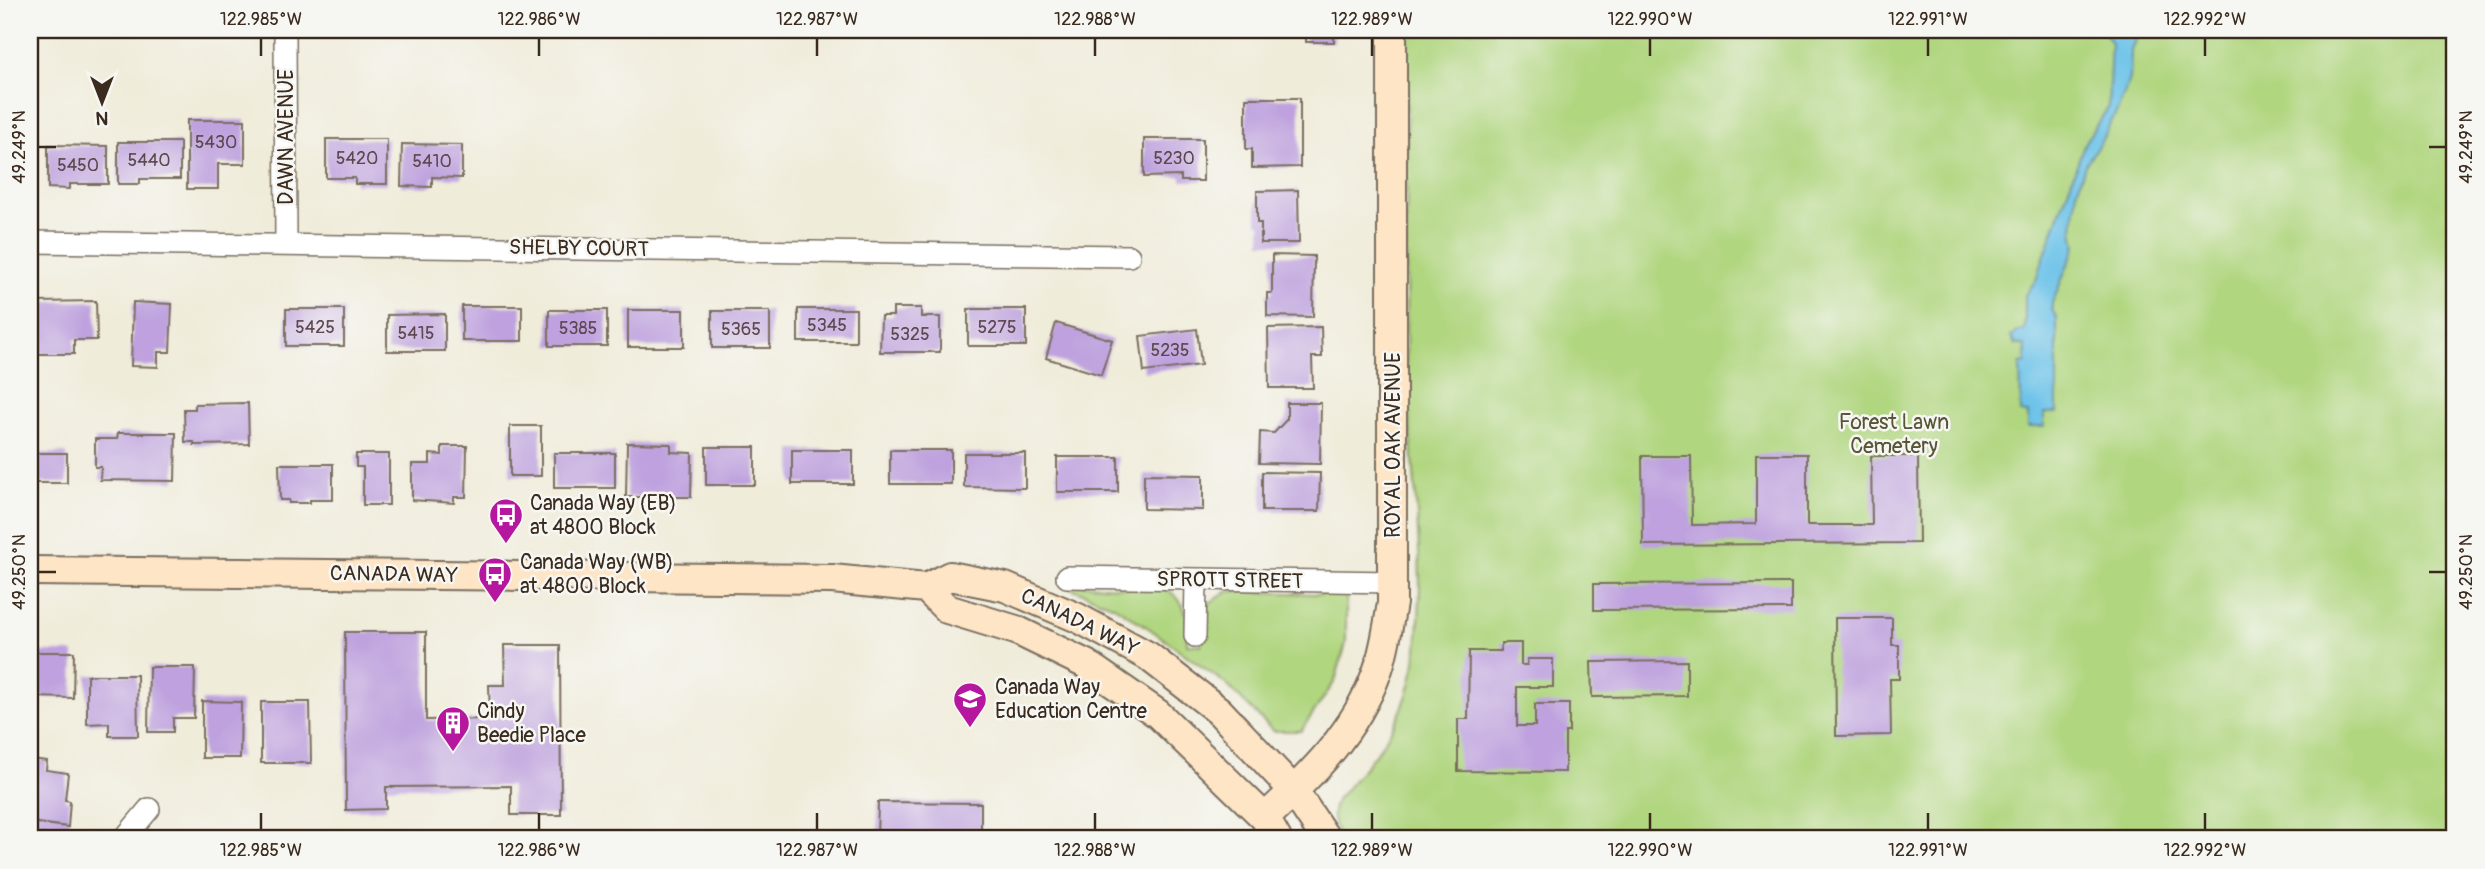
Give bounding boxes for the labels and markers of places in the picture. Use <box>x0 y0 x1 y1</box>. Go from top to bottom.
place label: Canada Way (EB) at 4800 Block <box>530 490 676 541</box>
bus stop icon: Canada Way (EB) at 4800 Block <box>487 496 525 545</box>
place label: Canada Way (WB) at 4800 Block <box>520 549 673 600</box>
bus stop icon: Canada Way (WB) at 4800 Block <box>476 555 514 604</box>
place label: Canada Way Education Centre <box>995 674 1147 725</box>
school or university icon: Canada Way Education Centre <box>951 680 989 729</box>
place label: Cindy Beedie Place <box>477 698 587 749</box>
building icon: Cindy Beedie Place <box>434 704 472 753</box>

